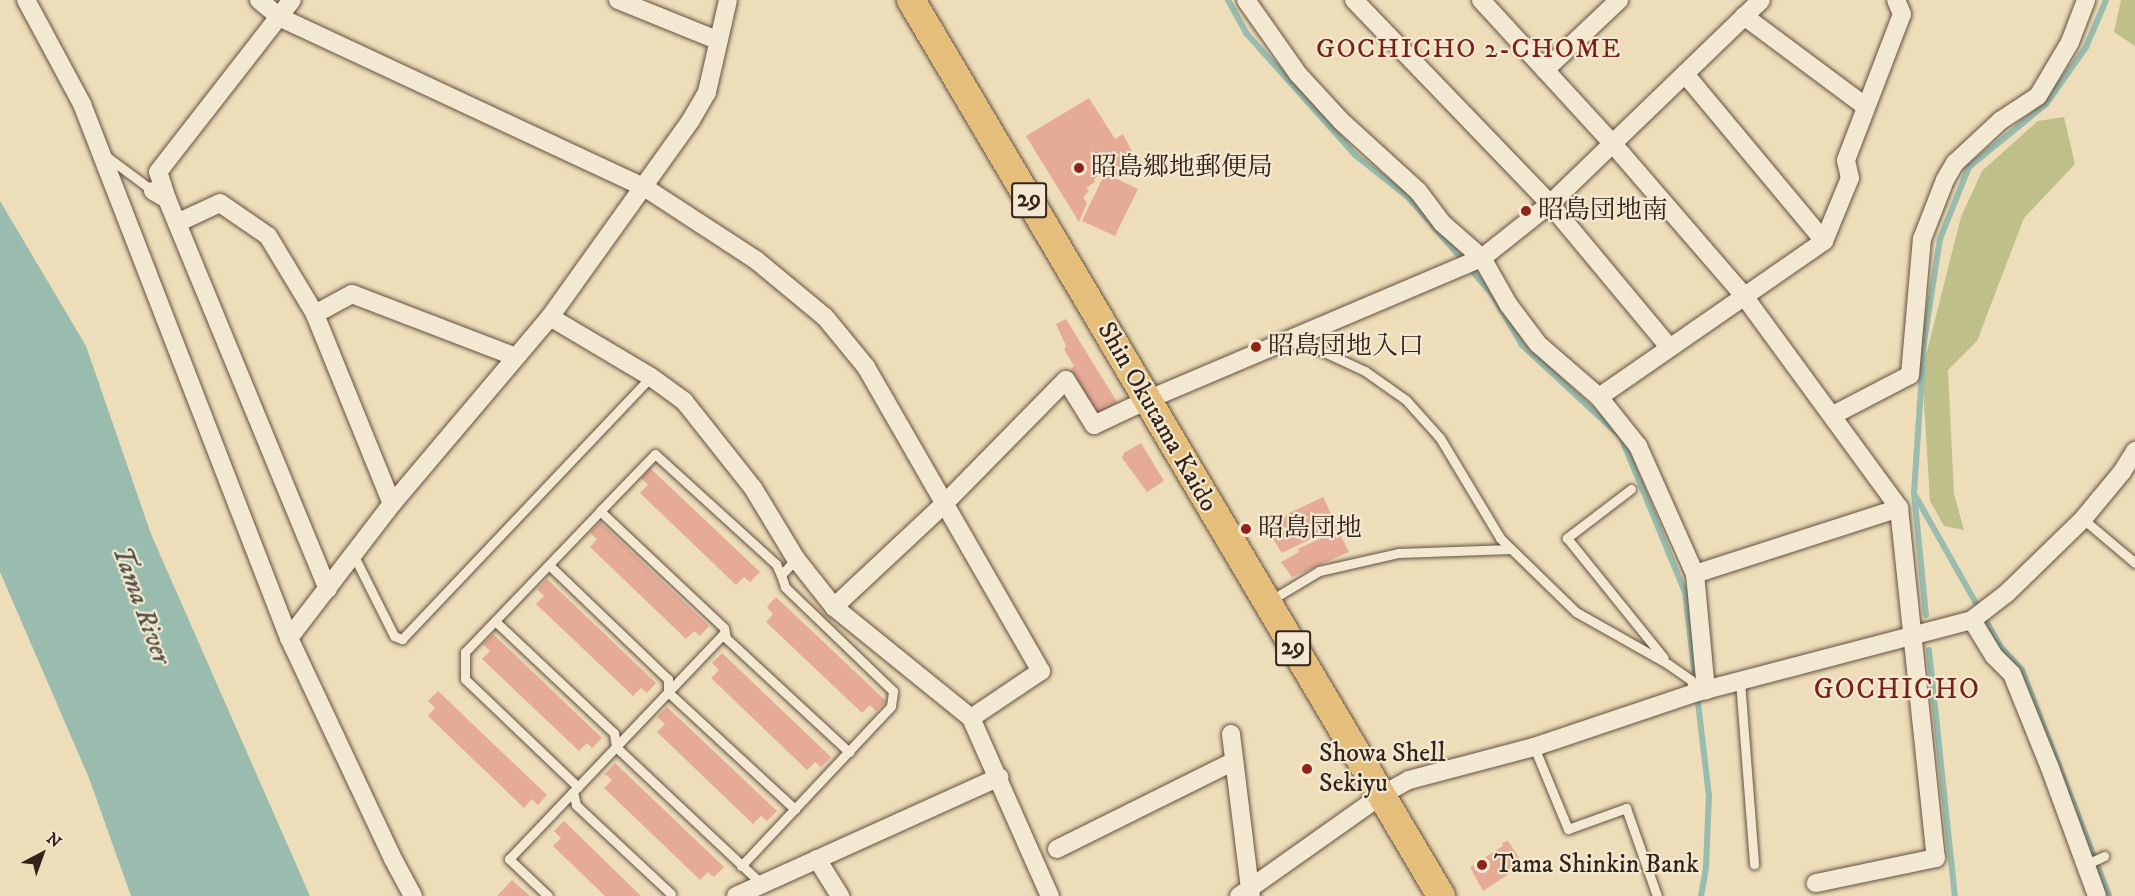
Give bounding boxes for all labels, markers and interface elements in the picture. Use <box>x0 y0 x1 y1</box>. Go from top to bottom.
district label: GOCHICHO 2-CHOME <box>1316 34 1622 66</box>
place label: 昭島郷地郵便局 <box>1091 152 1273 184</box>
marker: 昭島郷地郵便局 <box>1072 161 1086 175</box>
road number: 29 <box>1011 179 1047 221</box>
place label: 昭島団地南 <box>1538 195 1668 227</box>
marker: 昭島団地南 <box>1519 204 1533 218</box>
street label: Shin Okutama Kaido <box>1090 317 1224 517</box>
place label: 昭島団地入口 <box>1268 331 1424 363</box>
marker: 昭島団地入口 <box>1249 340 1263 354</box>
place label: 昭島団地 <box>1258 513 1362 545</box>
marker: 昭島団地 <box>1239 522 1253 536</box>
water label: Tama River <box>105 541 177 669</box>
road number: 29 <box>1275 627 1311 669</box>
district label: GOCHICHO <box>1814 673 1980 707</box>
place label: Showa Shell Sekiyu <box>1319 738 1446 800</box>
marker: Showa Shell Sekiyu <box>1300 762 1314 776</box>
north arrow <box>12 824 72 884</box>
text: N <box>42 829 65 852</box>
place label: Tama Shinkin Bank <box>1494 849 1699 881</box>
marker: Tama Shinkin Bank <box>1475 858 1489 872</box>

